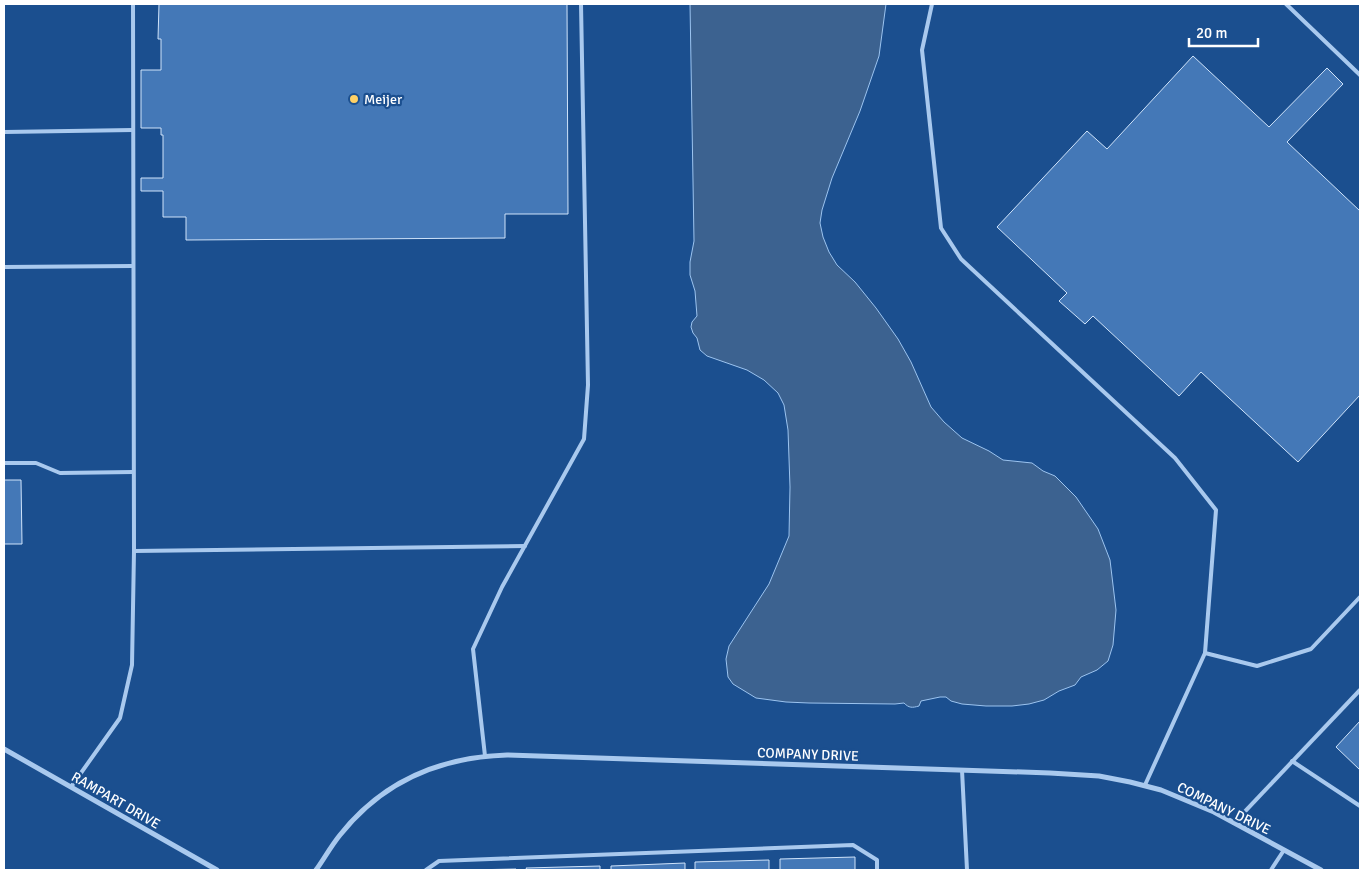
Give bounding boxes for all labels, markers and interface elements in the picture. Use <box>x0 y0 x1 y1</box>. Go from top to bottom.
scale bar <box>1189 15 1258 47</box>
text: 20 m <box>1196 24 1227 42</box>
place label: Meijer <box>364 91 403 108</box>
marker: Meijer <box>348 93 360 105</box>
street label: COMPANY DRIVE <box>757 744 859 765</box>
street label: RAMPART DRIVE <box>68 768 163 833</box>
street label: COMPANY DRIVE <box>1174 779 1273 838</box>

